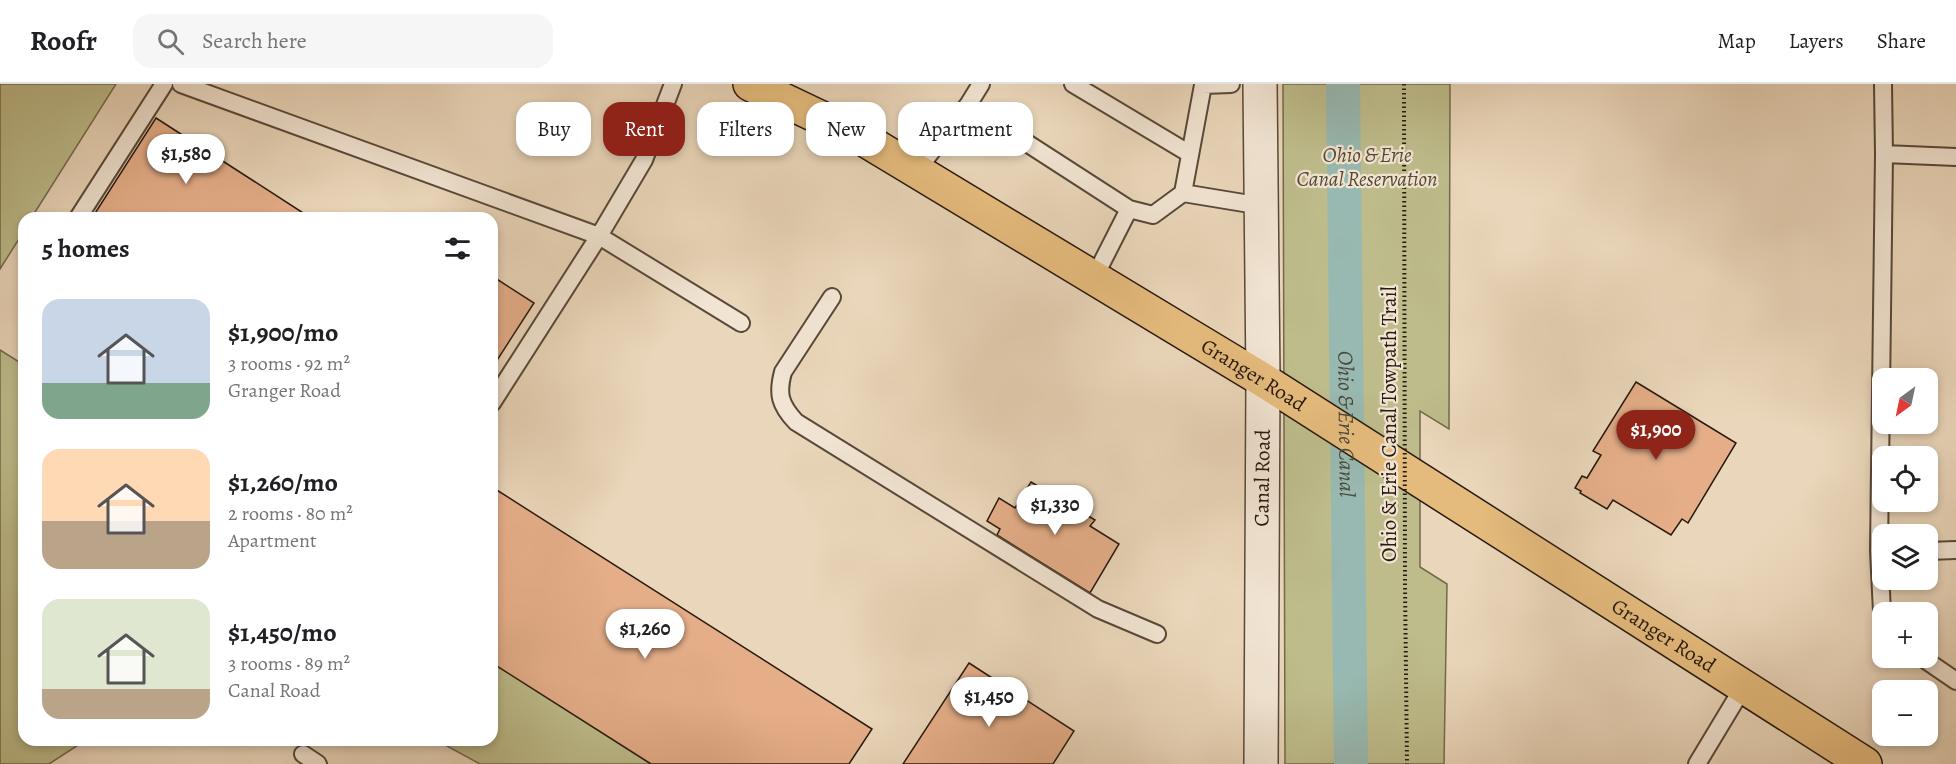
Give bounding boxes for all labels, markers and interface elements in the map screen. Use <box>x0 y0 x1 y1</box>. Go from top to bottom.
search box <box>133 14 553 68</box>
text: Roofr <box>30 22 97 60</box>
icon: search <box>154 25 187 58</box>
text: Search here <box>202 26 307 56</box>
text: Map <box>1717 27 1756 55</box>
text: Layers <box>1789 27 1844 55</box>
text: Share <box>1877 27 1926 55</box>
chip: Buy <box>516 102 591 156</box>
chip: Rent <box>603 102 685 156</box>
chip: Filters <box>697 102 794 156</box>
chip: New <box>806 102 886 156</box>
chip: Apartment <box>898 102 1033 156</box>
pin: $1,580 <box>137 134 235 185</box>
text: $1,580 <box>161 140 211 167</box>
park label: Ohio & Erie Canal Reservation <box>1297 141 1437 193</box>
text: 5 homes <box>42 231 130 266</box>
icon: filters <box>441 232 474 265</box>
street label: Ohio & Erie Canal Towpath Trail <box>1375 286 1403 562</box>
text: $1,900/mo <box>228 315 338 350</box>
icon: home <box>90 323 162 395</box>
street label: Granger Road <box>1196 332 1312 418</box>
text: 3 rooms · 92 m² <box>228 350 350 377</box>
water label: Ohio & Erie Canal <box>1330 351 1362 498</box>
north arrow <box>1872 368 1938 434</box>
map controls <box>1872 368 1938 746</box>
text: Granger Road <box>228 377 341 404</box>
pin: $1,900 <box>1607 410 1705 461</box>
text: $1,900 <box>1630 416 1682 443</box>
street label: Canal Road <box>1247 428 1277 527</box>
button: locate <box>1872 446 1938 512</box>
text: $1,260/mo <box>228 465 338 500</box>
icon: home <box>90 473 162 545</box>
pin: $1,330 <box>1006 485 1104 536</box>
text: $1,330 <box>1030 491 1080 518</box>
text: 2 rooms · 80 m² <box>228 500 353 527</box>
button: layers <box>1872 524 1938 590</box>
text: Apartment <box>228 527 317 554</box>
street label: Granger Road <box>1606 592 1722 680</box>
button: + <box>1872 602 1938 668</box>
pin: $1,260 <box>596 609 694 660</box>
text: $1,450/mo <box>228 615 337 650</box>
text: $1,260 <box>620 615 670 642</box>
icon: home <box>90 623 162 695</box>
text: 3 rooms · 89 m² <box>228 650 350 677</box>
text: Canal Road <box>228 677 321 704</box>
pin: $1,450 <box>940 677 1038 728</box>
button: − <box>1872 680 1938 746</box>
text: $1,450 <box>964 683 1014 710</box>

